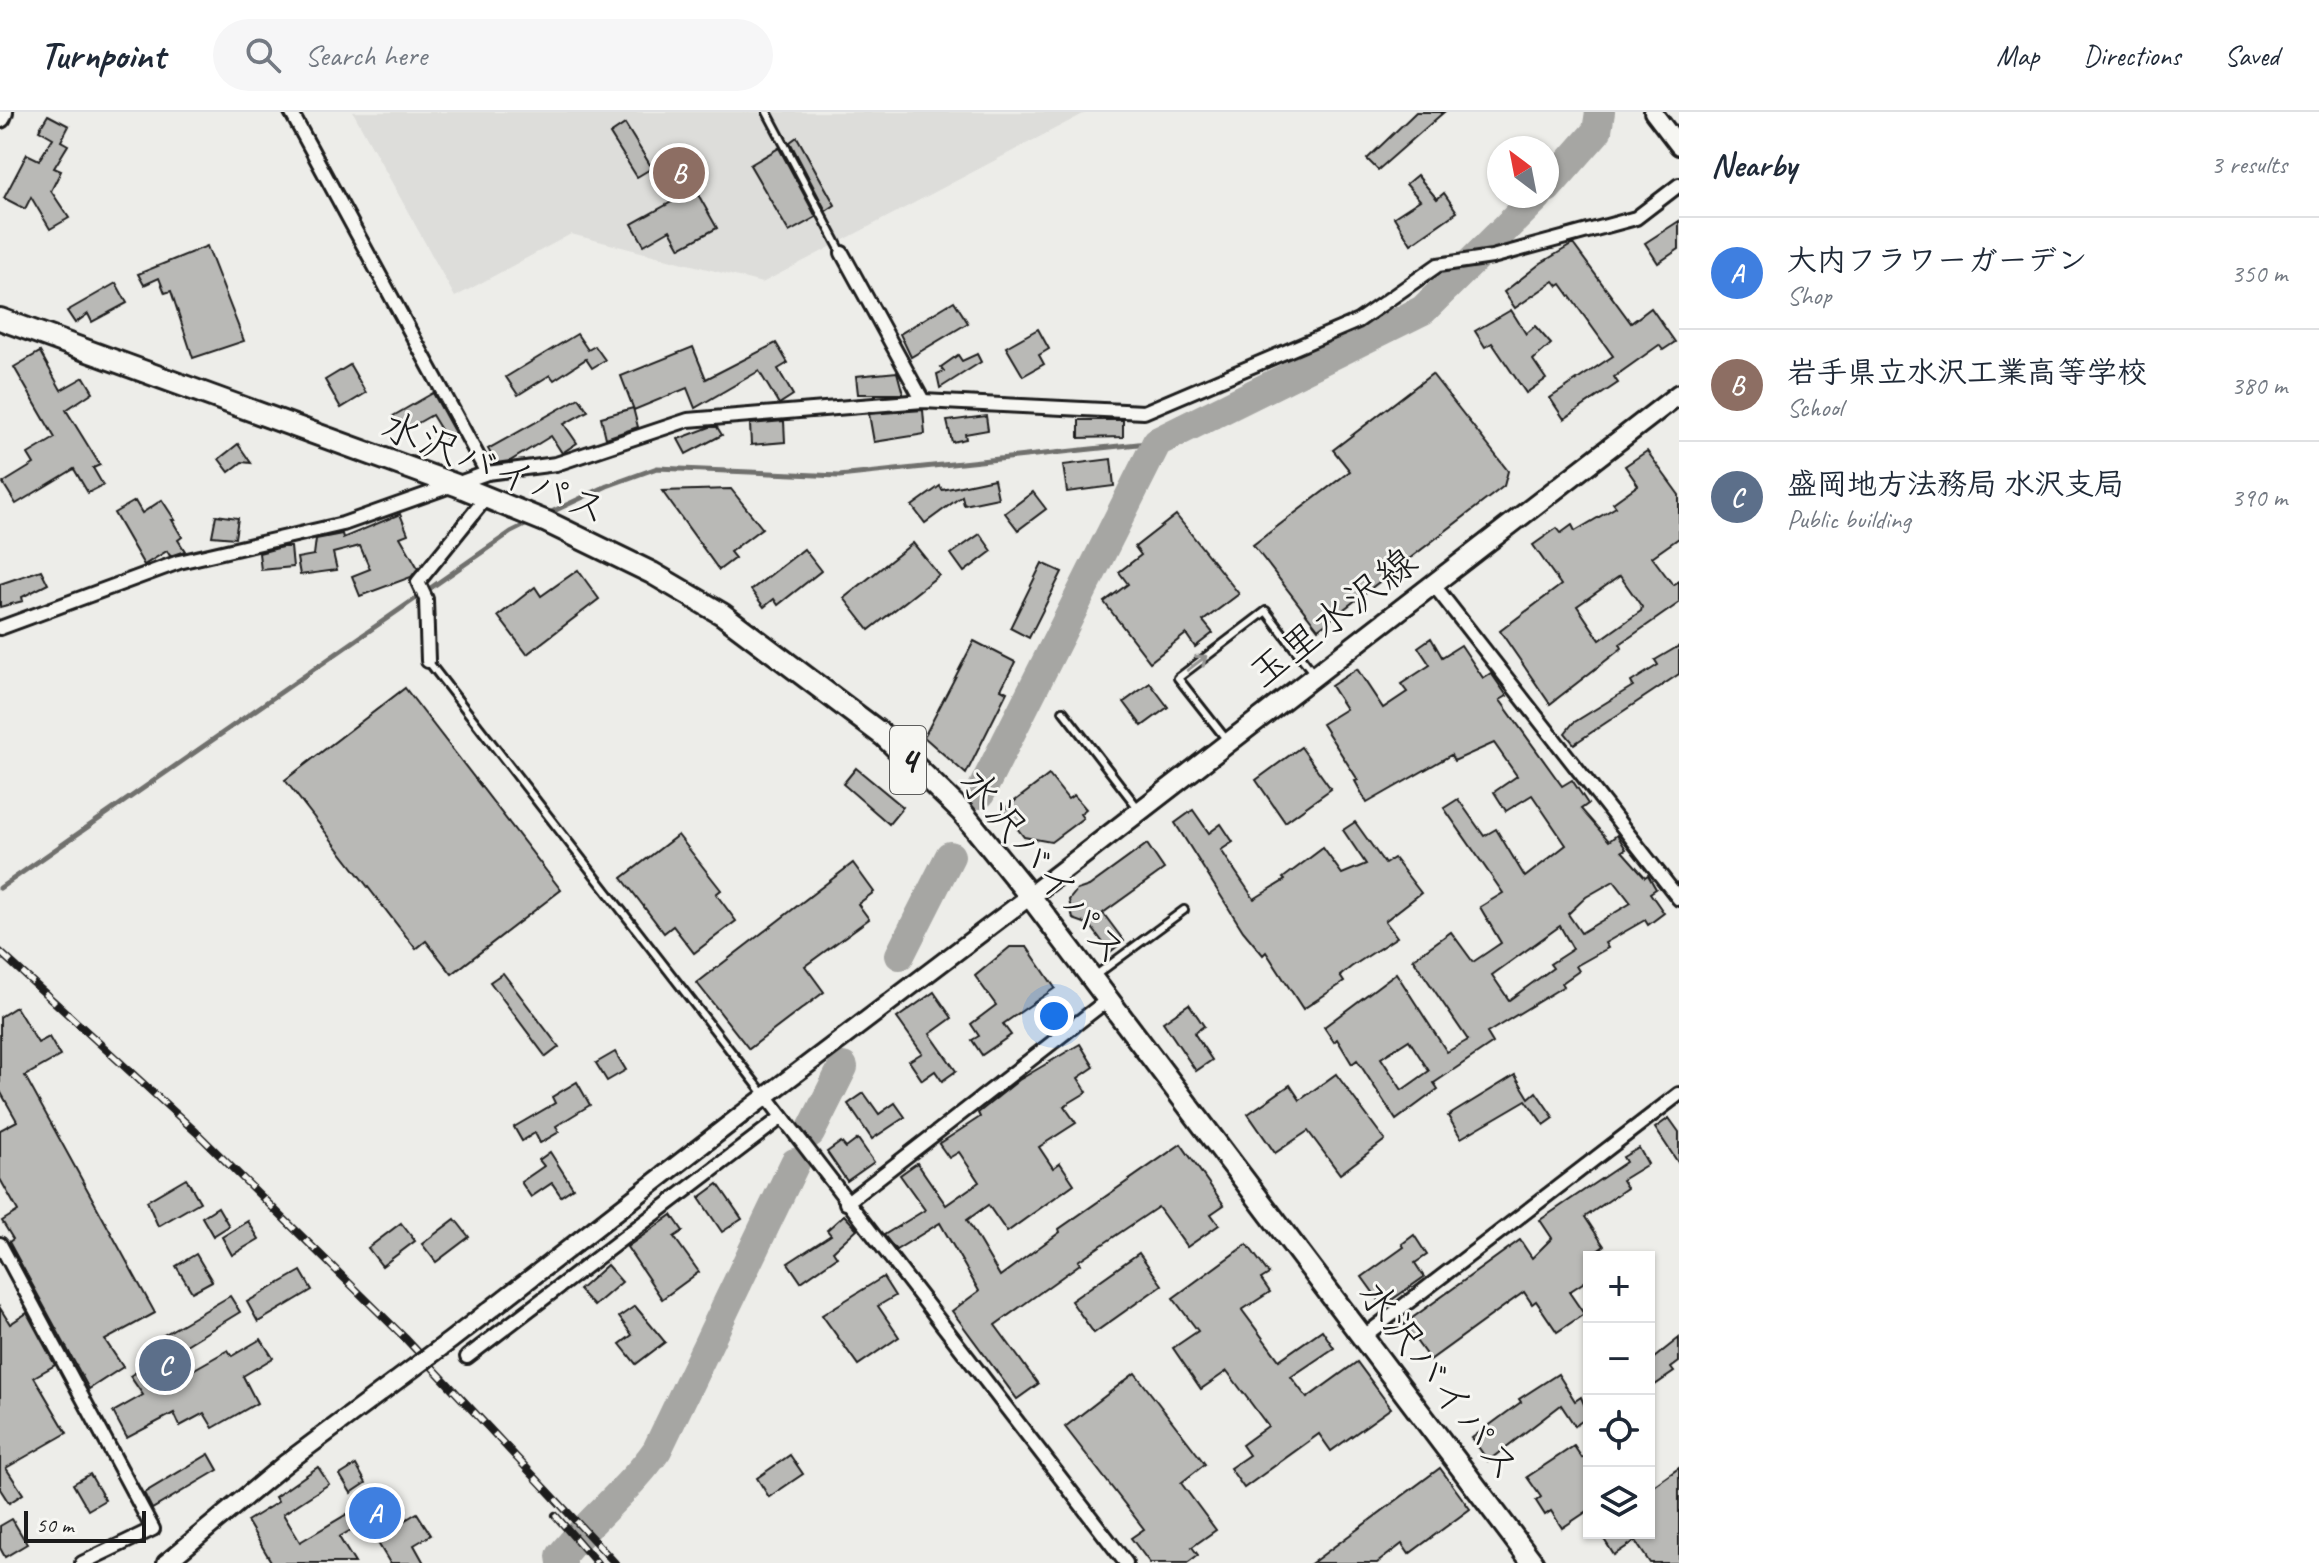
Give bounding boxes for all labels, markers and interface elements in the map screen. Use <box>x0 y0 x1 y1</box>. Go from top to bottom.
search box <box>213 19 773 91</box>
text: Turnpoint <box>40 32 165 79</box>
icon: search <box>241 33 285 77</box>
text: Search here <box>305 36 427 74</box>
text: Map <box>1996 38 2039 73</box>
text: Directions <box>2083 38 2181 73</box>
text: Saved <box>2225 38 2279 73</box>
north arrow <box>1487 136 1559 208</box>
pin: B <box>653 143 705 203</box>
text: Nearby <box>1711 143 1797 186</box>
text: 3 results <box>2211 148 2287 181</box>
text: 大内フラワーガーデン <box>1787 241 2088 279</box>
text: A <box>1730 257 1744 290</box>
text: 350 m <box>2231 257 2287 290</box>
text: Shop <box>1787 279 1831 312</box>
text: 岩手県立水沢工業高等学校 <box>1787 353 2147 391</box>
text: B <box>1730 369 1744 402</box>
text: 380 m <box>2231 369 2287 402</box>
text: School <box>1787 391 1843 424</box>
street label: 水沢バイパス <box>374 400 615 536</box>
text: 盛岡地方法務局 水沢支局 <box>1787 465 2124 503</box>
text: C <box>1731 481 1743 514</box>
text: 390 m <box>2231 481 2287 514</box>
text: Public building <box>1787 503 1910 536</box>
street label: 玉里水沢線 <box>1238 537 1427 699</box>
one-way arrow <box>1186 654 1207 671</box>
road number: 4 <box>890 726 926 794</box>
street label: 水沢バイパス <box>949 758 1138 975</box>
your location <box>1034 996 1074 1036</box>
map controls <box>1583 1251 1655 1539</box>
button: + <box>1583 1251 1655 1323</box>
street label: 水沢バイパス <box>1347 1270 1531 1491</box>
button: − <box>1583 1323 1655 1395</box>
pin: C <box>139 1335 191 1395</box>
button: locate <box>1583 1395 1655 1467</box>
button: layers <box>1583 1467 1655 1539</box>
pin: A <box>349 1483 401 1543</box>
scale bar <box>24 1507 146 1543</box>
text: 50 m <box>36 1511 73 1539</box>

